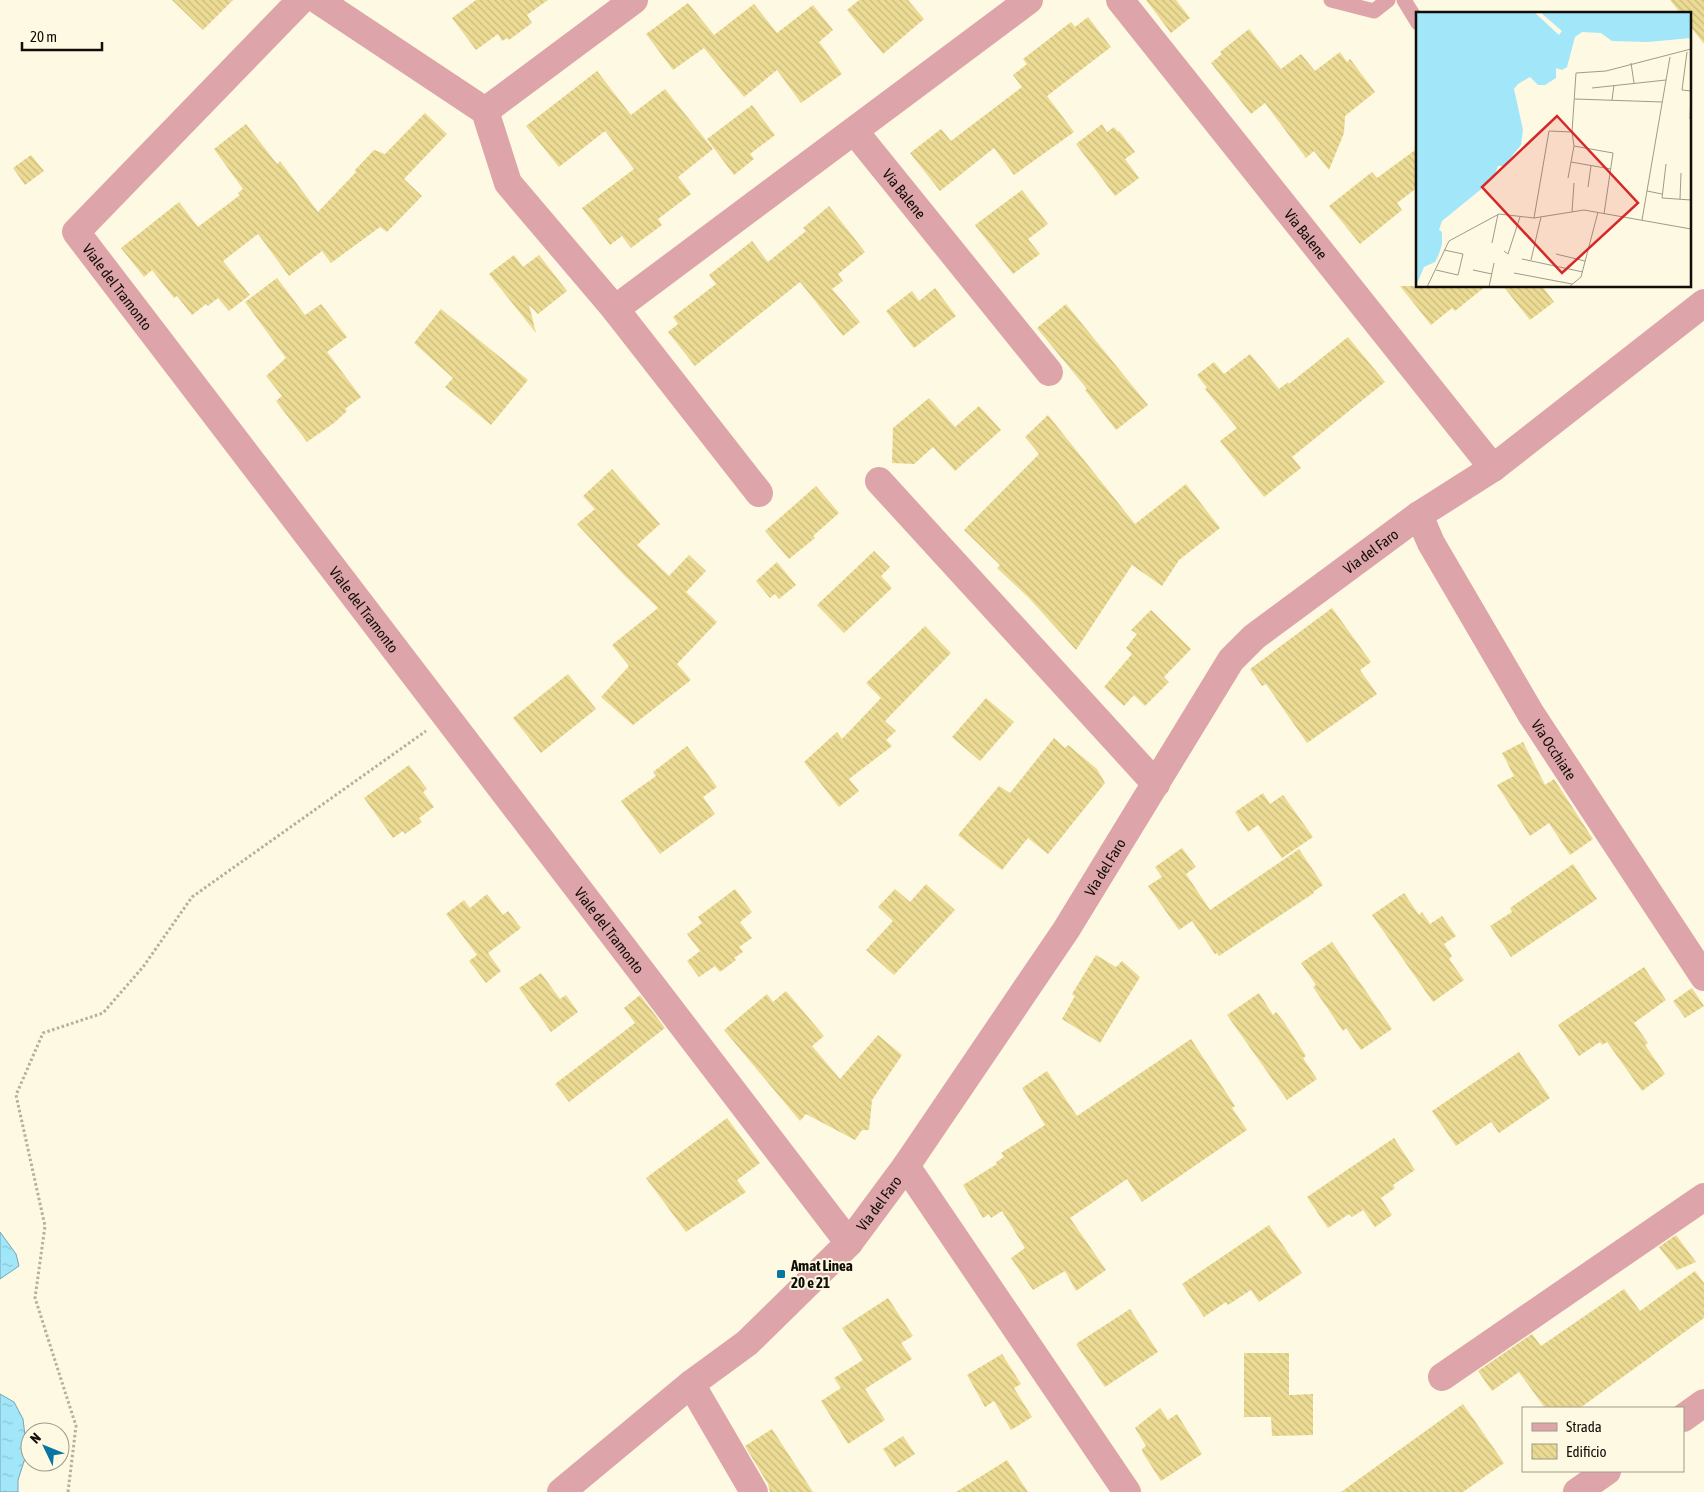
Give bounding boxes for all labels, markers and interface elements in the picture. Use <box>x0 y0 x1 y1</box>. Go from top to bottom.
inset map <box>1416 12 1692 288</box>
scale bar <box>22 20 102 52</box>
text: 20 m <box>30 28 57 45</box>
street label: Via Balene <box>880 165 930 222</box>
street label: Via Balene <box>1281 206 1331 262</box>
street label: Viale del Tramonto <box>80 240 156 333</box>
street label: Via del Faro <box>1340 525 1401 577</box>
street label: Viale del Tramonto <box>326 563 403 656</box>
street label: Via Occhiate <box>1528 716 1580 783</box>
street label: Via del Faro <box>1081 835 1128 899</box>
street label: Viale del Tramonto <box>572 884 648 976</box>
street label: Via del Faro <box>853 1172 904 1234</box>
place label: Amat Linea 20 e 21 <box>790 1257 853 1291</box>
marker: Amat Linea 20 e 21 <box>775 1268 787 1280</box>
legend <box>1522 1407 1684 1472</box>
text: Strada <box>1566 1418 1602 1435</box>
north arrow <box>20 1422 70 1472</box>
text: N <box>27 1430 44 1447</box>
text: Edificio <box>1566 1443 1607 1460</box>

